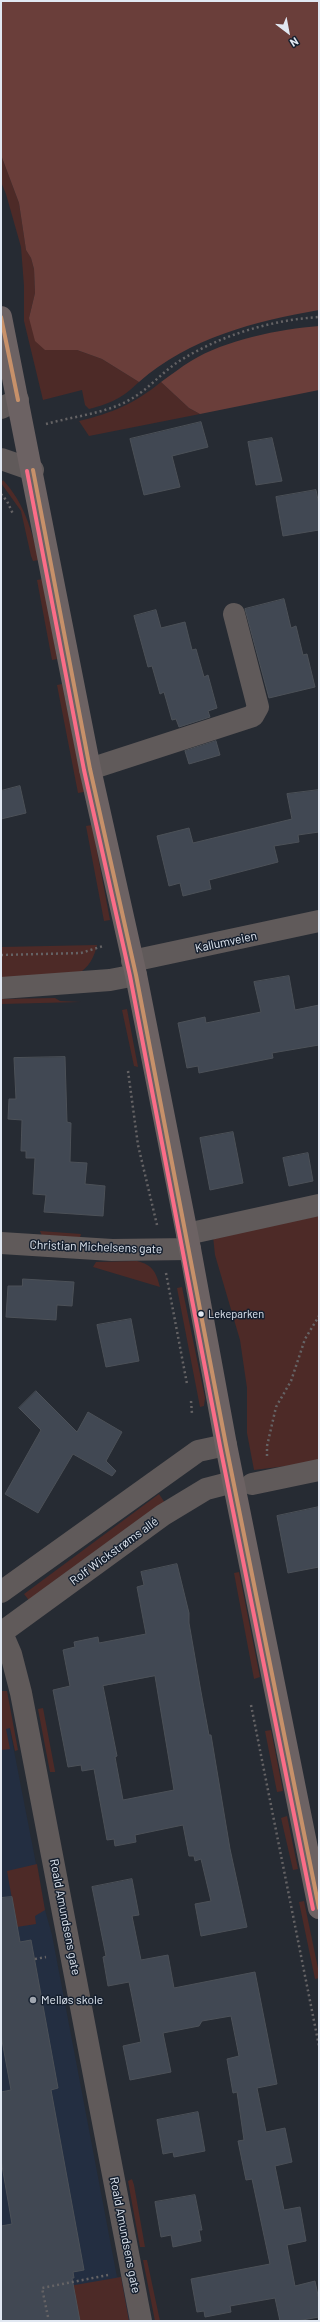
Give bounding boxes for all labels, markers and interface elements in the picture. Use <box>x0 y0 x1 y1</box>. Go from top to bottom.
north arrow <box>268 12 308 52</box>
text: N <box>288 35 301 50</box>
street label: Kallumveien <box>194 928 258 956</box>
street label: Christian Michelsens gate <box>29 1237 163 1257</box>
place label: Lekeparken <box>208 1307 264 1321</box>
marker: Lekeparken <box>196 1309 206 1319</box>
street label: Rolf Wickstrøms allé <box>67 1514 161 1588</box>
street label: Roald Amundsens gate <box>47 1858 83 1976</box>
place label: Melløs skole <box>41 1993 103 2007</box>
marker: Melløs skole <box>28 1995 38 2005</box>
street label: Roald Amundsens gate <box>107 2176 143 2294</box>

